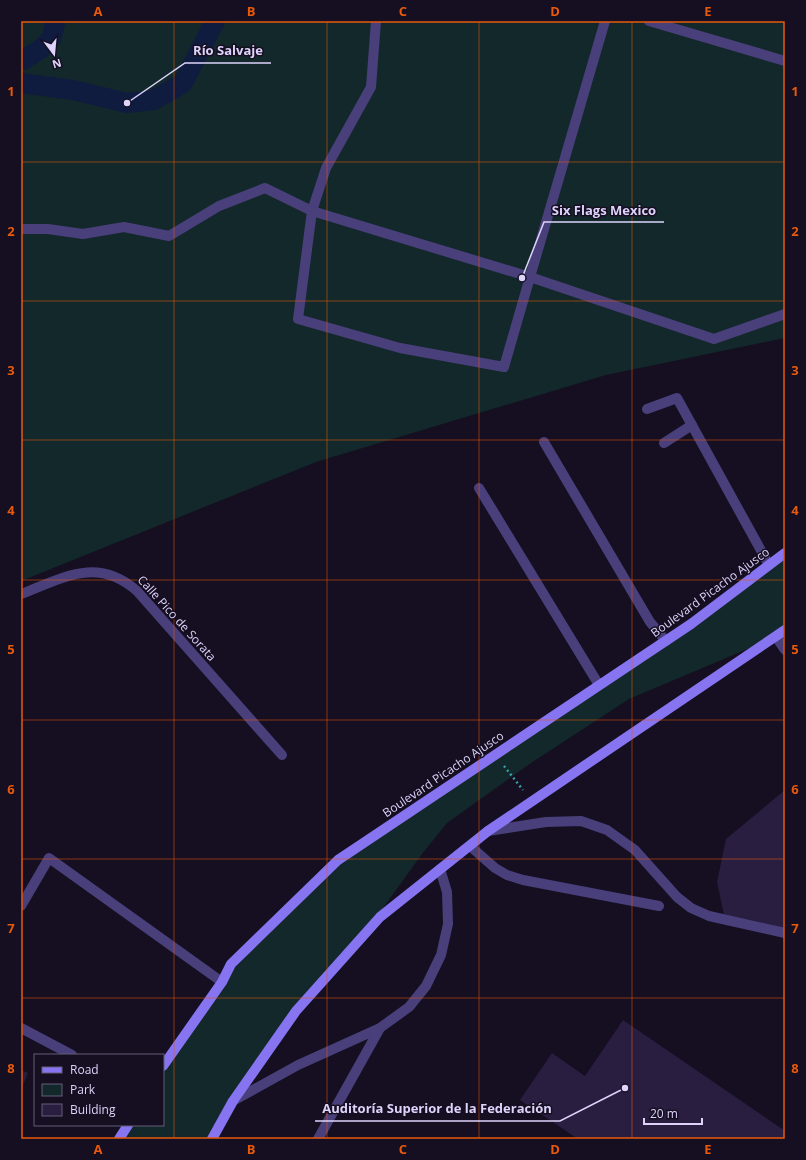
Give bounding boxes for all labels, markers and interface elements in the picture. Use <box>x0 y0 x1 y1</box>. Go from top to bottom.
text: A <box>94 2 103 20</box>
text: B <box>247 2 256 20</box>
text: C <box>399 2 407 20</box>
text: D <box>550 2 560 20</box>
text: E <box>704 2 712 20</box>
north arrow <box>34 34 74 74</box>
callout: Río Salvaje <box>185 38 271 63</box>
text: Río Salvaje <box>193 41 263 59</box>
text: N <box>51 56 63 73</box>
text: 1 <box>7 82 15 100</box>
text: 1 <box>791 82 799 100</box>
callout: Six Flags Mexico <box>544 197 664 222</box>
text: Six Flags Mexico <box>552 201 656 219</box>
text: 2 <box>7 222 15 240</box>
text: 2 <box>791 222 799 240</box>
text: 3 <box>7 361 15 379</box>
text: 3 <box>791 361 799 379</box>
text: 4 <box>7 501 15 519</box>
text: 4 <box>791 501 799 519</box>
street label: Boulevard Picacho Ajusco <box>647 543 773 641</box>
street label: Calle Pico de Sorata <box>134 571 220 665</box>
text: 5 <box>7 640 15 658</box>
text: 5 <box>791 640 799 658</box>
street label: Boulevard Picacho Ajusco <box>379 727 507 821</box>
text: 6 <box>7 780 15 798</box>
text: 6 <box>791 780 799 798</box>
text: 7 <box>7 919 15 937</box>
text: 7 <box>791 919 799 937</box>
legend <box>34 1054 164 1126</box>
text: 8 <box>7 1059 15 1077</box>
text: 8 <box>791 1059 799 1077</box>
text: Road <box>70 1061 99 1078</box>
text: Park <box>70 1081 96 1098</box>
callout: Auditoría Superior de la Federación <box>315 1096 560 1121</box>
text: Auditoría Superior de la Federación <box>322 1099 552 1117</box>
scale bar <box>644 1100 702 1126</box>
text: Building <box>70 1101 116 1118</box>
text: 20 m <box>650 1105 678 1122</box>
text: A <box>94 1140 103 1158</box>
text: B <box>247 1140 256 1158</box>
text: C <box>399 1140 407 1158</box>
text: D <box>550 1140 560 1158</box>
text: E <box>704 1140 712 1158</box>

